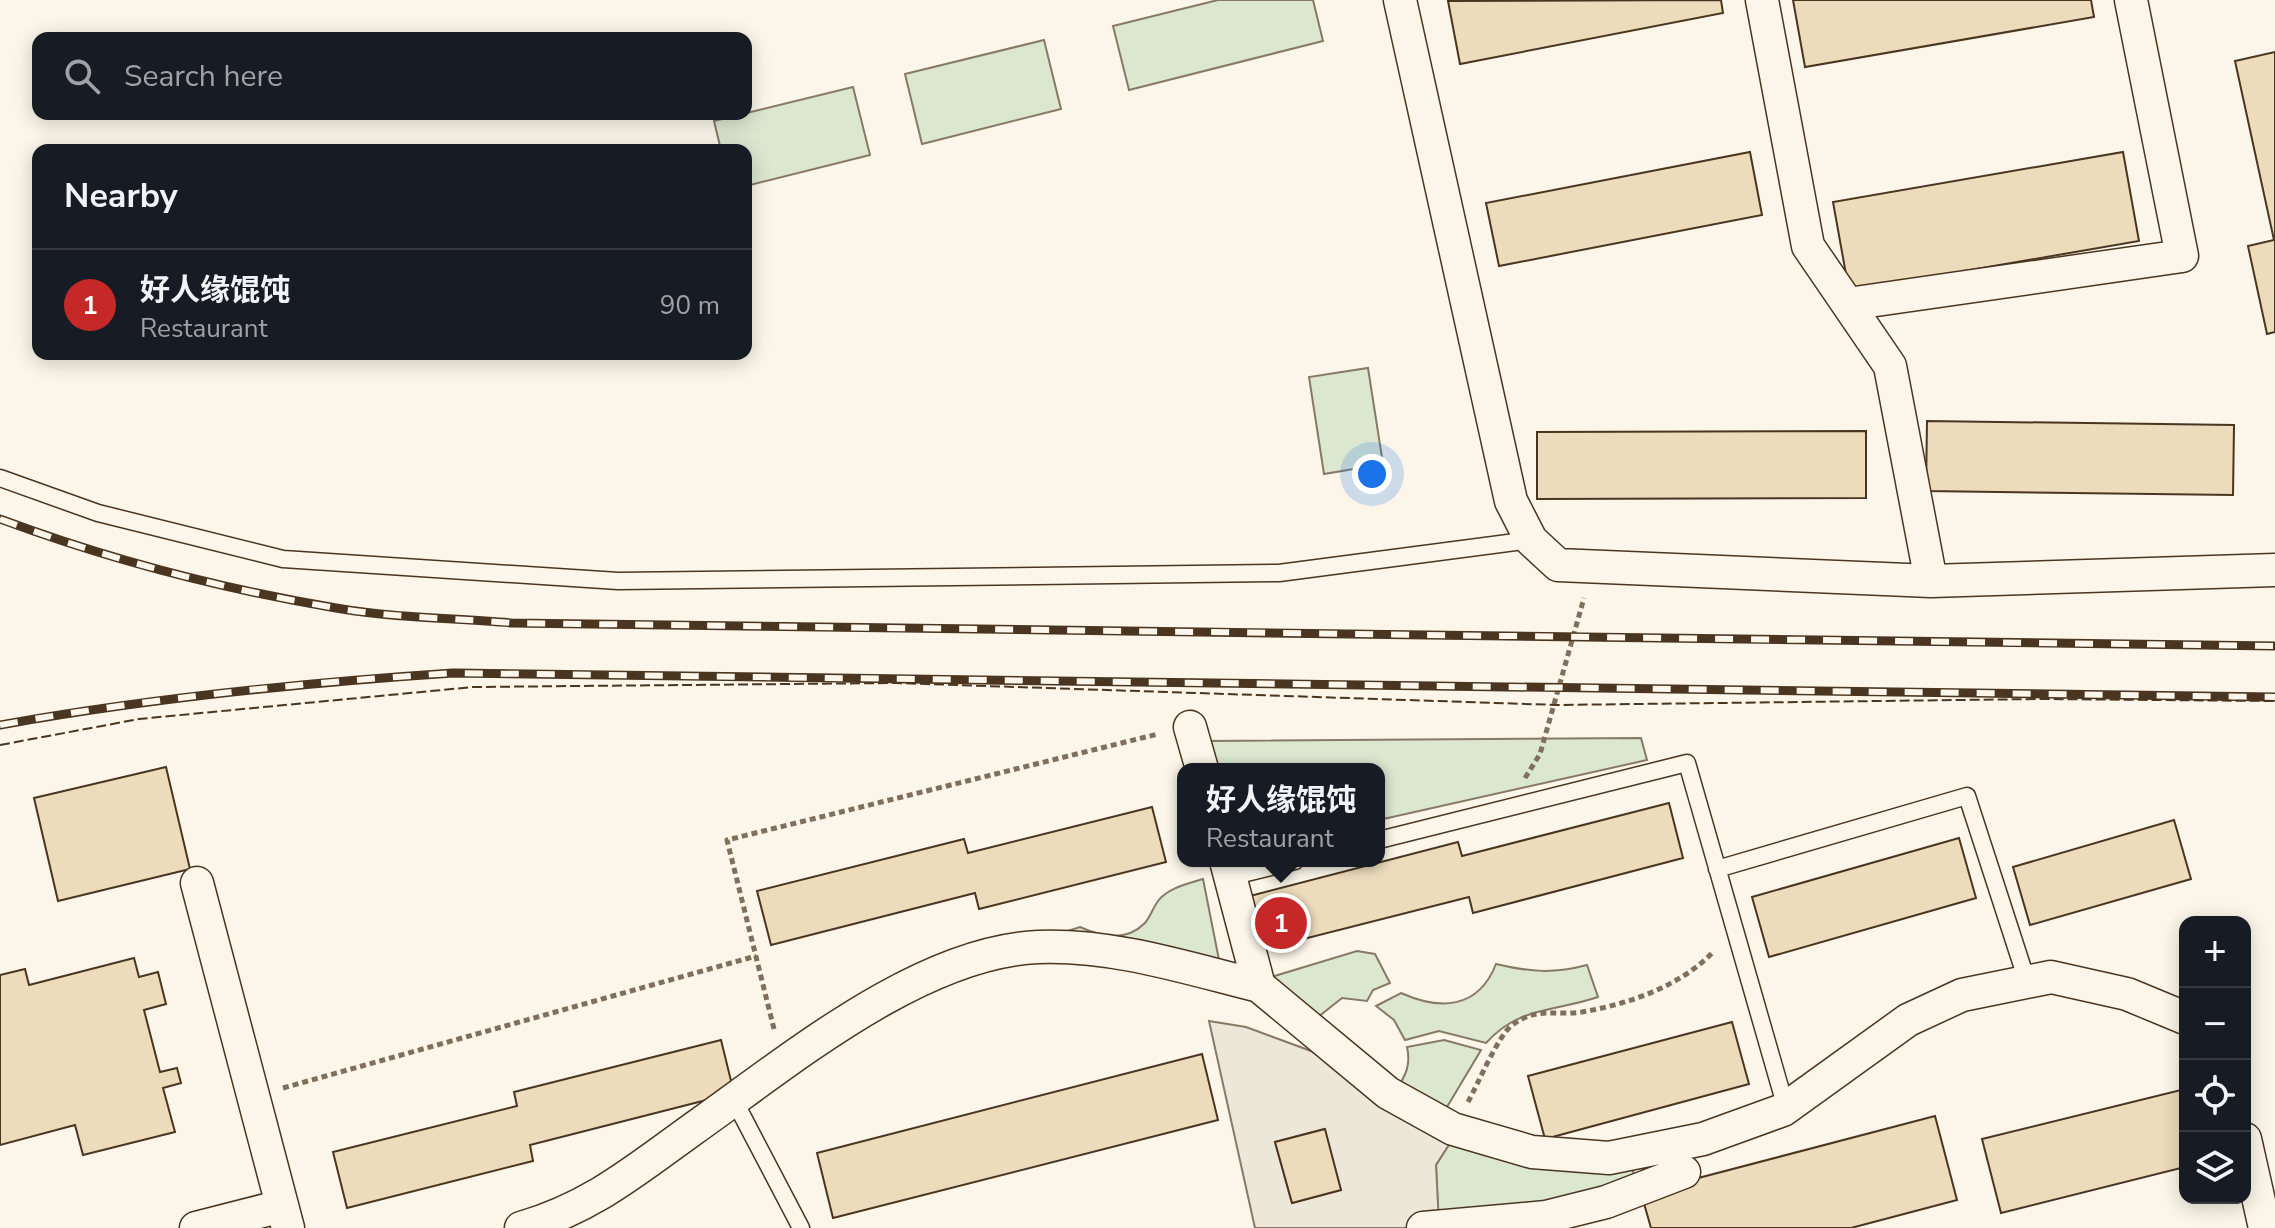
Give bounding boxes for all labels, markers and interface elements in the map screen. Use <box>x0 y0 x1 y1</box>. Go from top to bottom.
search box <box>32 32 752 120</box>
icon: search <box>60 54 104 98</box>
text: Search here <box>124 56 283 97</box>
text: Nearby <box>64 173 178 219</box>
text: 好人缘馄饨 <box>140 270 290 311</box>
text: 1 <box>82 288 98 323</box>
text: 90 m <box>660 288 720 323</box>
text: Restaurant <box>140 311 268 346</box>
your location <box>1352 454 1392 494</box>
popup <box>1177 763 1385 867</box>
text: 好人缘馄饨 <box>1206 780 1356 821</box>
text: Restaurant <box>1206 821 1334 856</box>
pin: 1 <box>1255 893 1307 953</box>
map controls <box>2179 916 2251 1204</box>
button: + <box>2179 916 2251 988</box>
button: − <box>2179 988 2251 1060</box>
button: locate <box>2179 1060 2251 1132</box>
button: layers <box>2179 1132 2251 1204</box>

